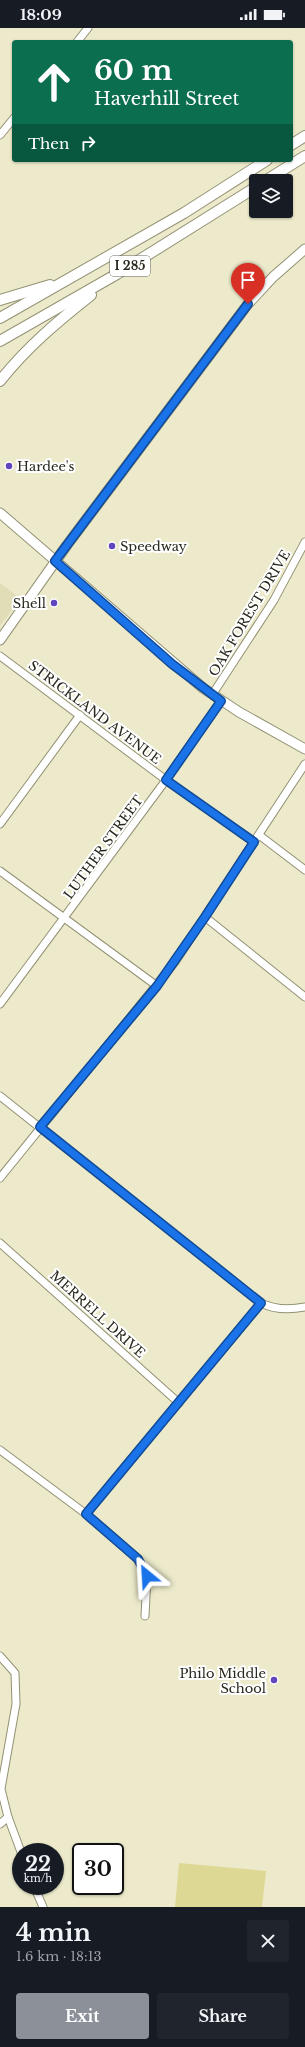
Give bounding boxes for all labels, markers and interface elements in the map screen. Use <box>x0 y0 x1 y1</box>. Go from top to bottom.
text: 18:09 <box>20 5 62 24</box>
text: 60 m <box>94 53 172 88</box>
icon: ahead <box>28 56 80 108</box>
text: Haverhill Street <box>94 88 239 110</box>
icon: right <box>77 132 99 154</box>
text: Then <box>28 134 69 153</box>
map controls <box>249 174 293 218</box>
button: layers <box>249 174 293 218</box>
road number: I 285 <box>110 256 150 276</box>
pin <box>231 263 265 304</box>
icon: arrive <box>237 269 259 291</box>
place label: Hardee's <box>17 458 74 475</box>
marker: Hardee's <box>4 461 14 471</box>
place label: Speedway <box>120 538 188 555</box>
marker: Speedway <box>107 541 117 551</box>
street label: OAK FOREST DRIVE <box>205 547 294 680</box>
place label: Shell <box>13 595 46 612</box>
marker: Shell <box>49 598 59 608</box>
street label: STRICKLAND AVENUE <box>25 657 164 768</box>
street label: LUTHER STREET <box>60 792 147 903</box>
street label: MERRELL DRIVE <box>47 1267 149 1362</box>
position arrow <box>126 1555 168 1597</box>
place label: Philo Middle School <box>179 1665 266 1697</box>
marker: Philo Middle School <box>269 1675 279 1685</box>
speed limit sign: 30 <box>72 1843 124 1895</box>
text: 22 <box>25 1852 51 1876</box>
text: km/h <box>24 1872 52 1885</box>
text: 4 min <box>16 1918 91 1947</box>
button: close <box>247 1920 289 1962</box>
text: 1.6 km · 18:13 <box>16 1948 101 1965</box>
button: Exit <box>16 1993 149 2039</box>
button: Share <box>157 1993 289 2039</box>

